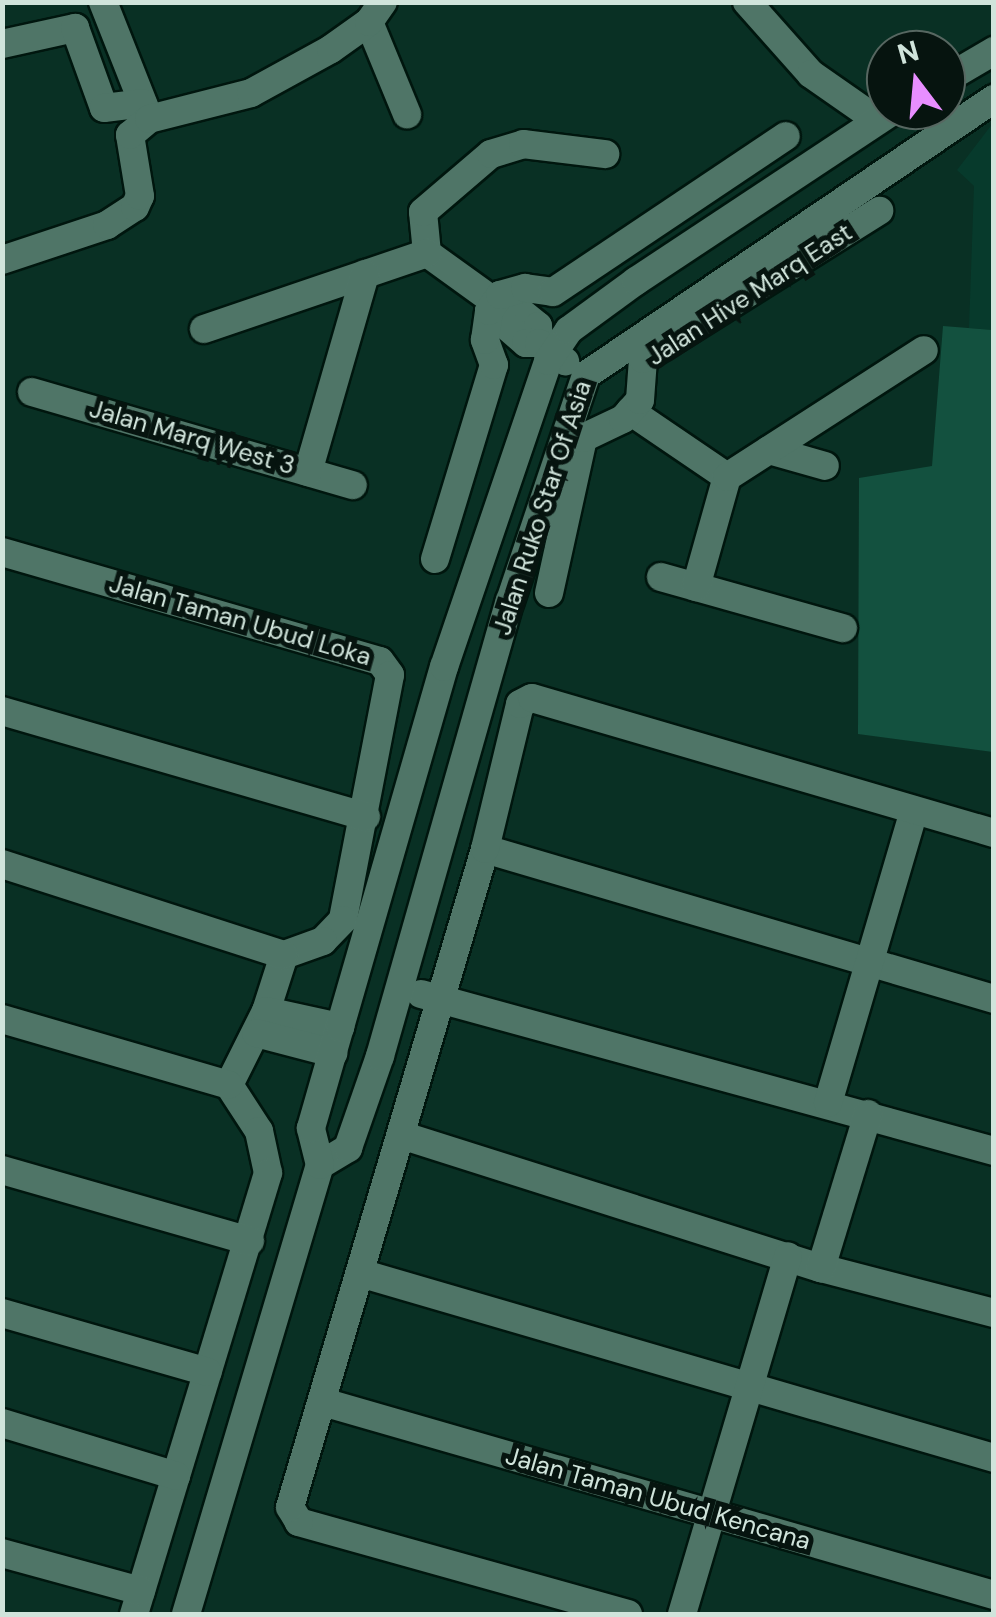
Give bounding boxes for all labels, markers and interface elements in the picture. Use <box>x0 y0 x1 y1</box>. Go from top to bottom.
north arrow <box>866 30 966 130</box>
text: N <box>893 32 923 73</box>
street label: Jalan Hive Marq East <box>642 218 858 372</box>
street label: Jalan Ruko Star Of Asia <box>488 377 598 639</box>
street label: Jalan Marq West 3 <box>86 394 298 482</box>
street label: Jalan Taman Ubud Loka <box>106 569 374 673</box>
street label: Jalan Taman Ubud Kencana <box>502 1441 814 1557</box>

